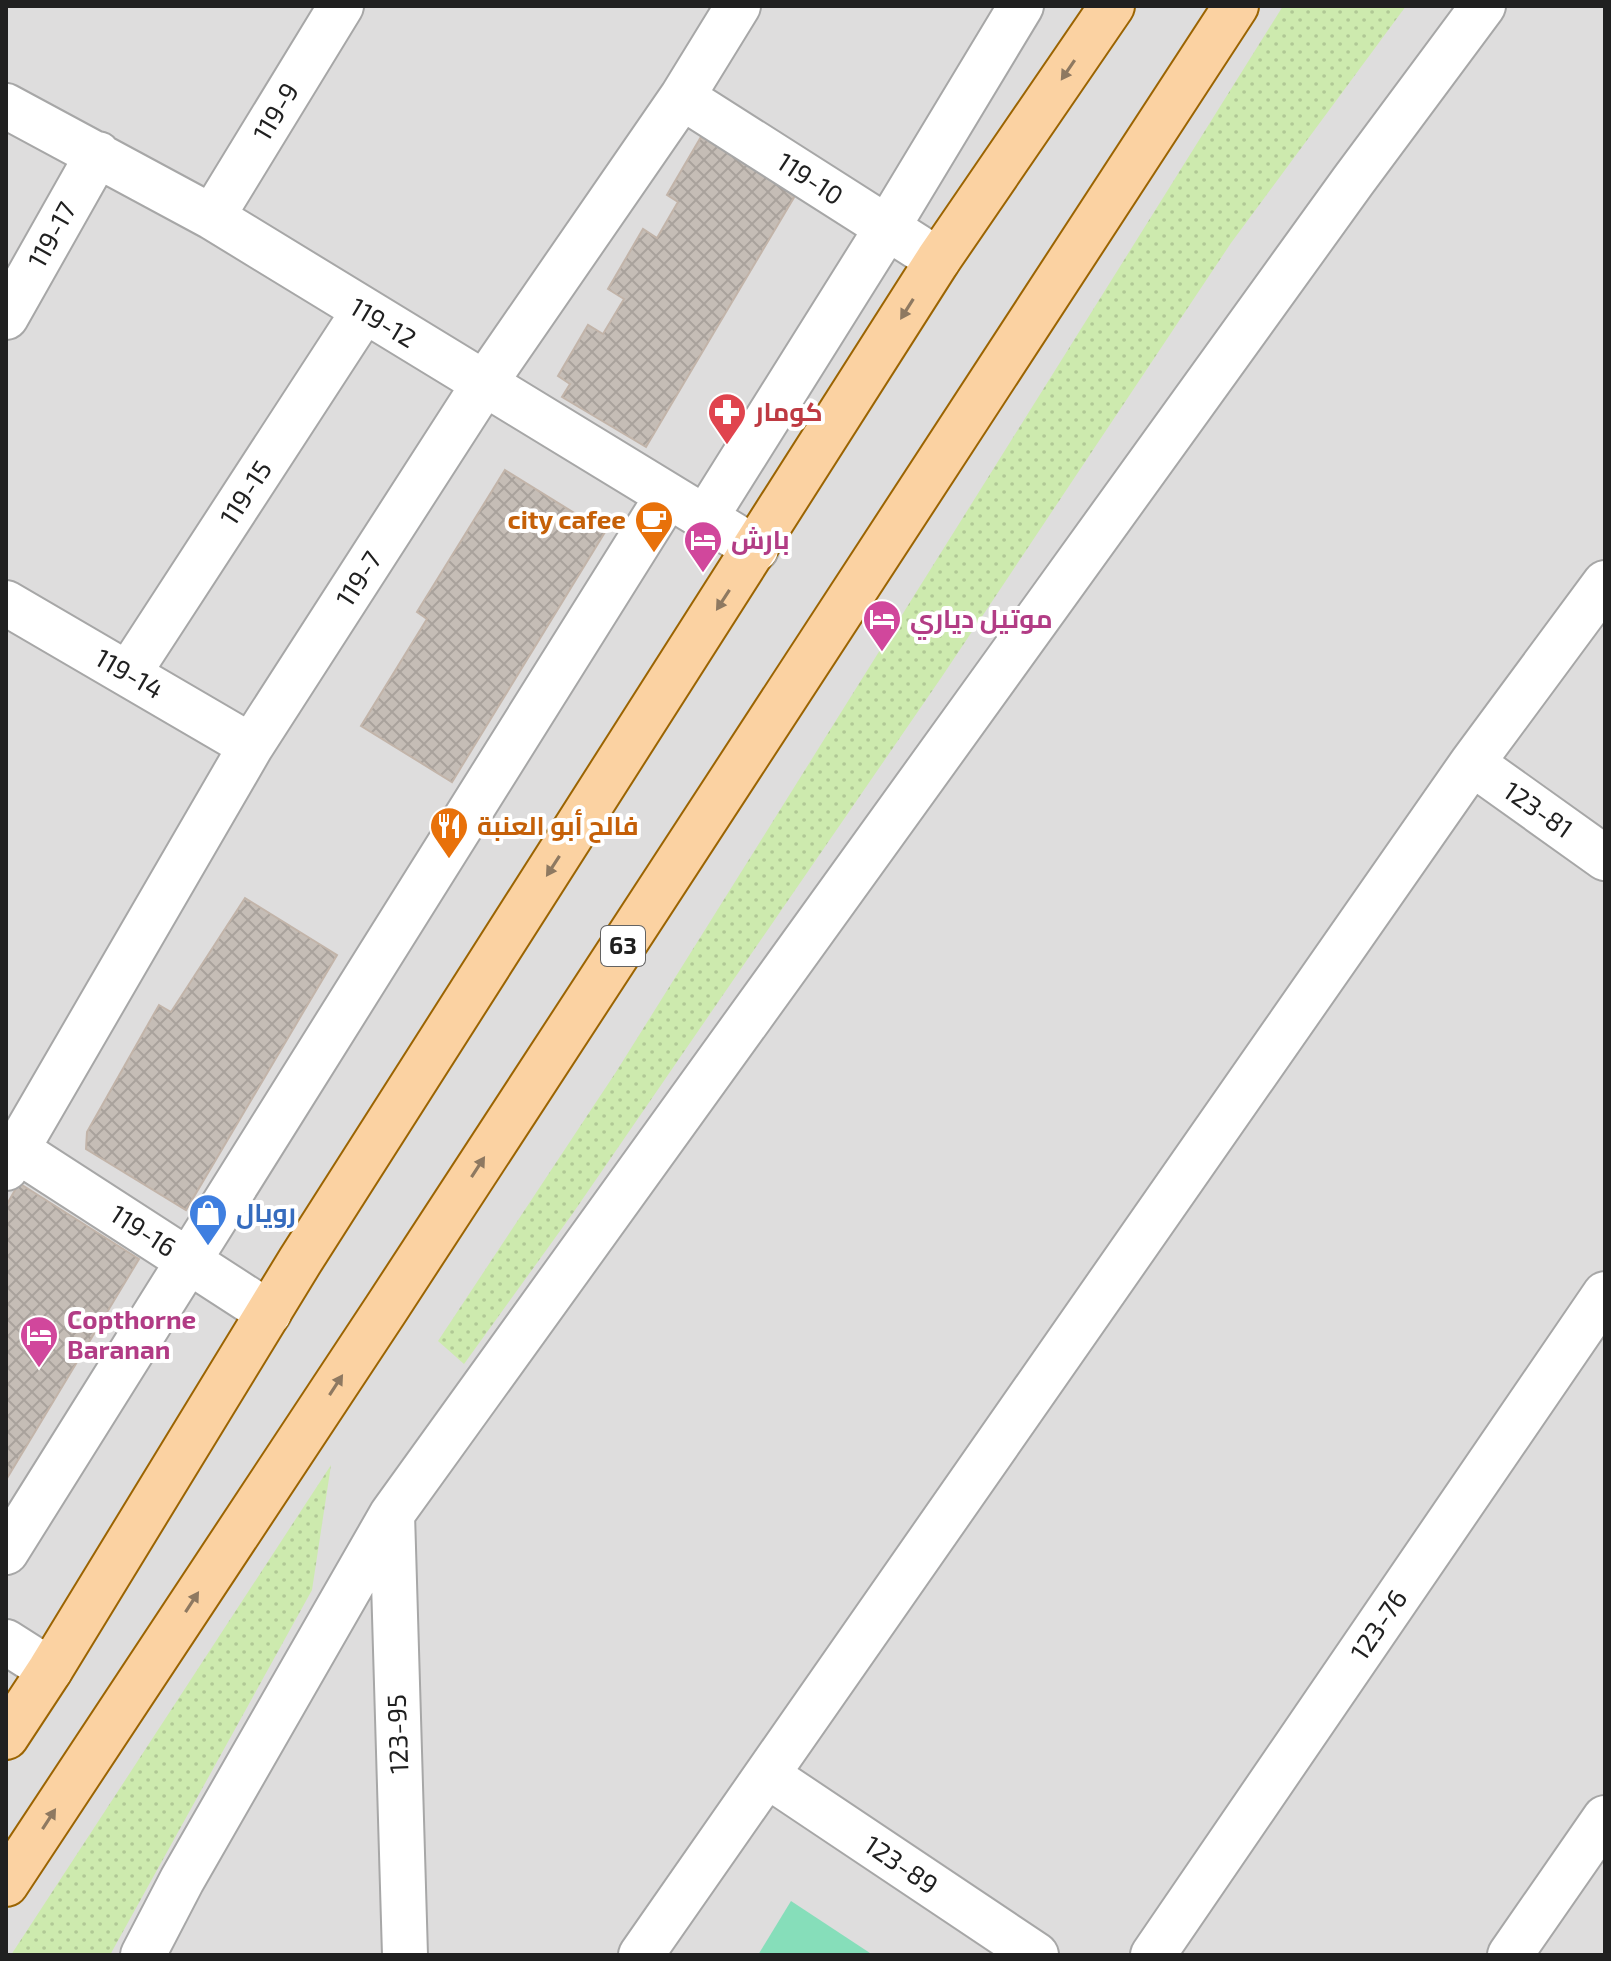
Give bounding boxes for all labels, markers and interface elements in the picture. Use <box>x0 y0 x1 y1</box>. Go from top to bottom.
one-way arrow <box>1060 60 1075 81</box>
street label: 119-9 <box>245 77 304 146</box>
street label: 119-10 <box>772 145 850 210</box>
street label: 119-17 <box>20 196 81 272</box>
street label: 119-12 <box>345 290 422 353</box>
one-way arrow <box>900 298 915 321</box>
pharmacy icon: کومار <box>706 391 748 446</box>
place label: کومار <box>754 395 823 427</box>
street label: 119-15 <box>212 454 277 530</box>
cafe icon: city cafee <box>633 499 675 554</box>
place label: city cafee <box>507 503 626 535</box>
hotel icon: بارش <box>682 519 724 574</box>
place label: بارش <box>731 523 790 556</box>
street label: 119-7 <box>329 545 387 612</box>
one-way arrow <box>716 590 731 611</box>
hotel icon: موتيل دياري <box>861 598 903 653</box>
place label: موتيل دياري <box>910 602 1053 640</box>
street label: 119-14 <box>90 641 169 704</box>
street label: 123-81 <box>1498 774 1579 844</box>
restaurant icon: فالح أبو العنبة <box>428 805 470 860</box>
place label: فالح أبو العنبة <box>477 809 639 843</box>
one-way arrow <box>545 856 560 877</box>
road number: 63 <box>601 926 645 966</box>
one-way arrow <box>471 1157 486 1178</box>
shop icon: رویال <box>187 1192 229 1247</box>
place label: رویال <box>236 1196 296 1229</box>
street label: 119-16 <box>105 1197 182 1262</box>
place label: Copthorne Baranan <box>67 1303 196 1364</box>
hotel icon: Copthorne Baranan <box>18 1314 60 1369</box>
one-way arrow <box>328 1374 342 1396</box>
street label: 123-76 <box>1343 1583 1412 1665</box>
one-way arrow <box>185 1591 200 1612</box>
street label: 123-95 <box>380 1694 413 1775</box>
one-way arrow <box>41 1808 56 1829</box>
street label: 123-89 <box>859 1828 944 1899</box>

